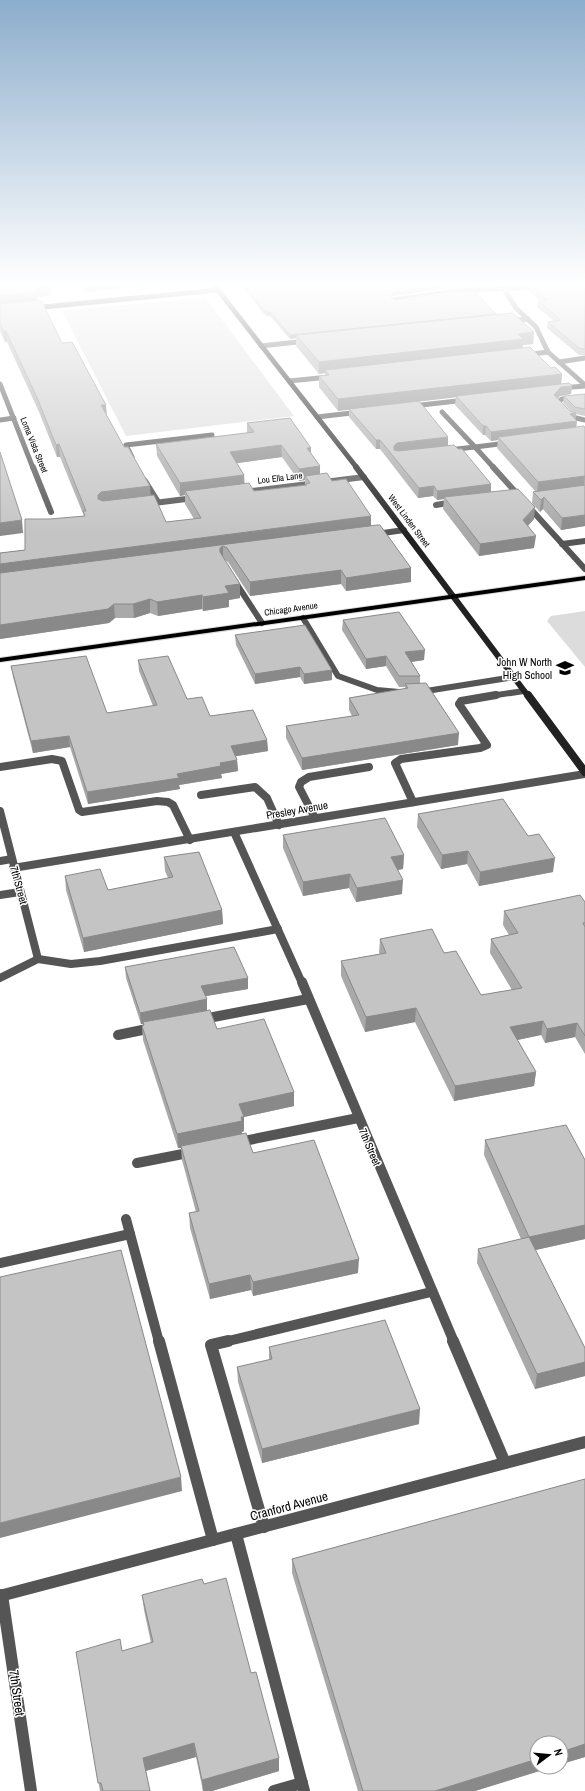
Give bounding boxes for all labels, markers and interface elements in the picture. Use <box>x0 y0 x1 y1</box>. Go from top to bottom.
street label: Loma Vista Street <box>17 415 51 475</box>
street label: Lou Ella Lane <box>257 469 303 487</box>
street label: West Linden Street <box>385 492 433 550</box>
street label: Chicago Avenue <box>263 599 319 619</box>
place label: John W North High School <box>497 655 552 682</box>
school or university icon: John W North High School <box>555 658 575 678</box>
street label: Presley Avenue <box>265 798 329 822</box>
street label: 7th Street <box>7 864 31 906</box>
street label: 7th Street <box>356 1126 384 1168</box>
street label: Cranford Avenue <box>248 1487 330 1525</box>
street label: 7th Street <box>5 1669 29 1717</box>
north arrow <box>529 1735 569 1775</box>
text: N <box>551 1747 566 1757</box>

